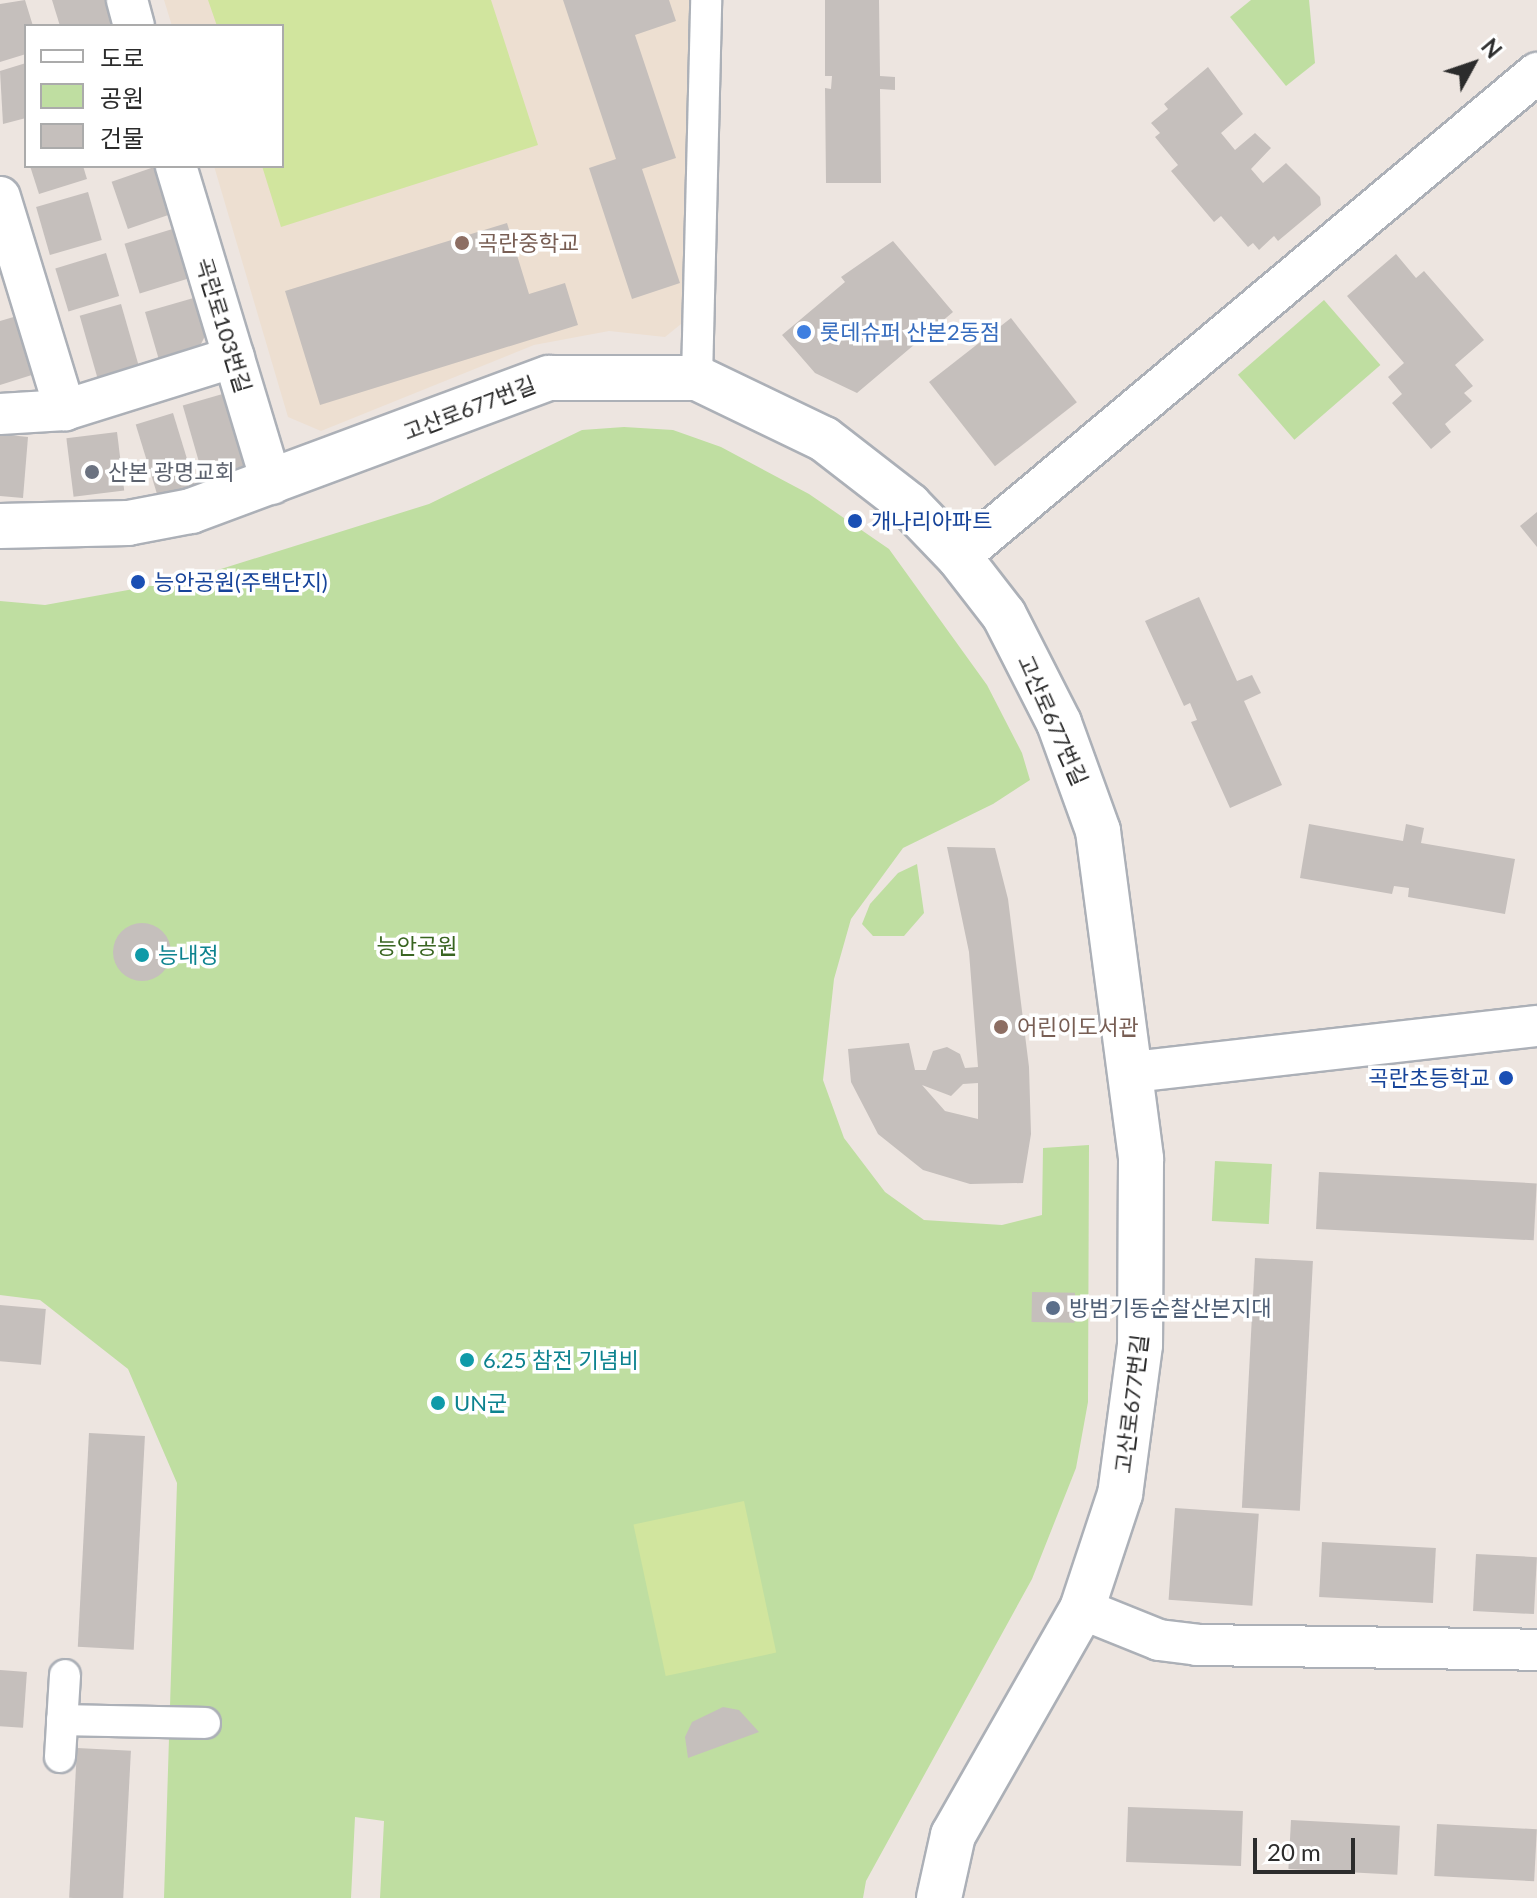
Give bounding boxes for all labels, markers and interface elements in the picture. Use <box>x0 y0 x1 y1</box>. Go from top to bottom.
legend <box>24 24 284 168</box>
north arrow <box>1433 24 1513 104</box>
text: N <box>1476 33 1508 63</box>
text: 도로 <box>100 43 144 72</box>
text: 공원 <box>100 83 144 112</box>
text: 건물 <box>100 123 144 152</box>
place label: 곡란중학교 <box>478 230 579 256</box>
marker: 곡란중학교 <box>453 234 471 252</box>
street label: 곡란로103번길 <box>191 254 257 396</box>
place label: 롯데슈퍼 산본2동점 <box>820 319 1000 345</box>
marker: 롯데슈퍼 산본2동점 <box>795 323 813 341</box>
street label: 고산로677번길 <box>399 371 539 445</box>
place label: 산본 광명교회 <box>108 459 235 485</box>
marker: 산본 광명교회 <box>83 463 101 481</box>
place label: 개나리아파트 <box>871 508 992 534</box>
marker: 개나리아파트 <box>846 512 864 530</box>
place label: 능안공원(주택단지) <box>154 569 328 595</box>
marker: 능안공원(주택단지) <box>129 573 147 591</box>
street label: 고산로677번길 <box>1013 651 1093 789</box>
park label: 능안공원 <box>377 933 457 959</box>
place label: 능내정 <box>158 942 219 968</box>
marker: 능내정 <box>133 946 151 964</box>
place label: 어린이도서관 <box>1017 1014 1138 1040</box>
marker: 어린이도서관 <box>992 1018 1010 1036</box>
place label: 곡란초등학교 <box>1369 1065 1490 1091</box>
marker: 곡란초등학교 <box>1497 1069 1515 1087</box>
place label: 방범기동순찰산본지대 <box>1069 1295 1271 1321</box>
marker: 방범기동순찰산본지대 <box>1044 1299 1062 1317</box>
street label: 고산로677번길 <box>1109 1333 1153 1475</box>
place label: 6.25 참전 기념비 <box>483 1347 639 1373</box>
marker: 6.25 참전 기념비 <box>458 1351 476 1369</box>
place label: UN군 <box>454 1390 507 1416</box>
marker: UN군 <box>429 1394 447 1412</box>
scale bar <box>1257 1822 1359 1872</box>
text: 20 m <box>1267 1837 1321 1866</box>

